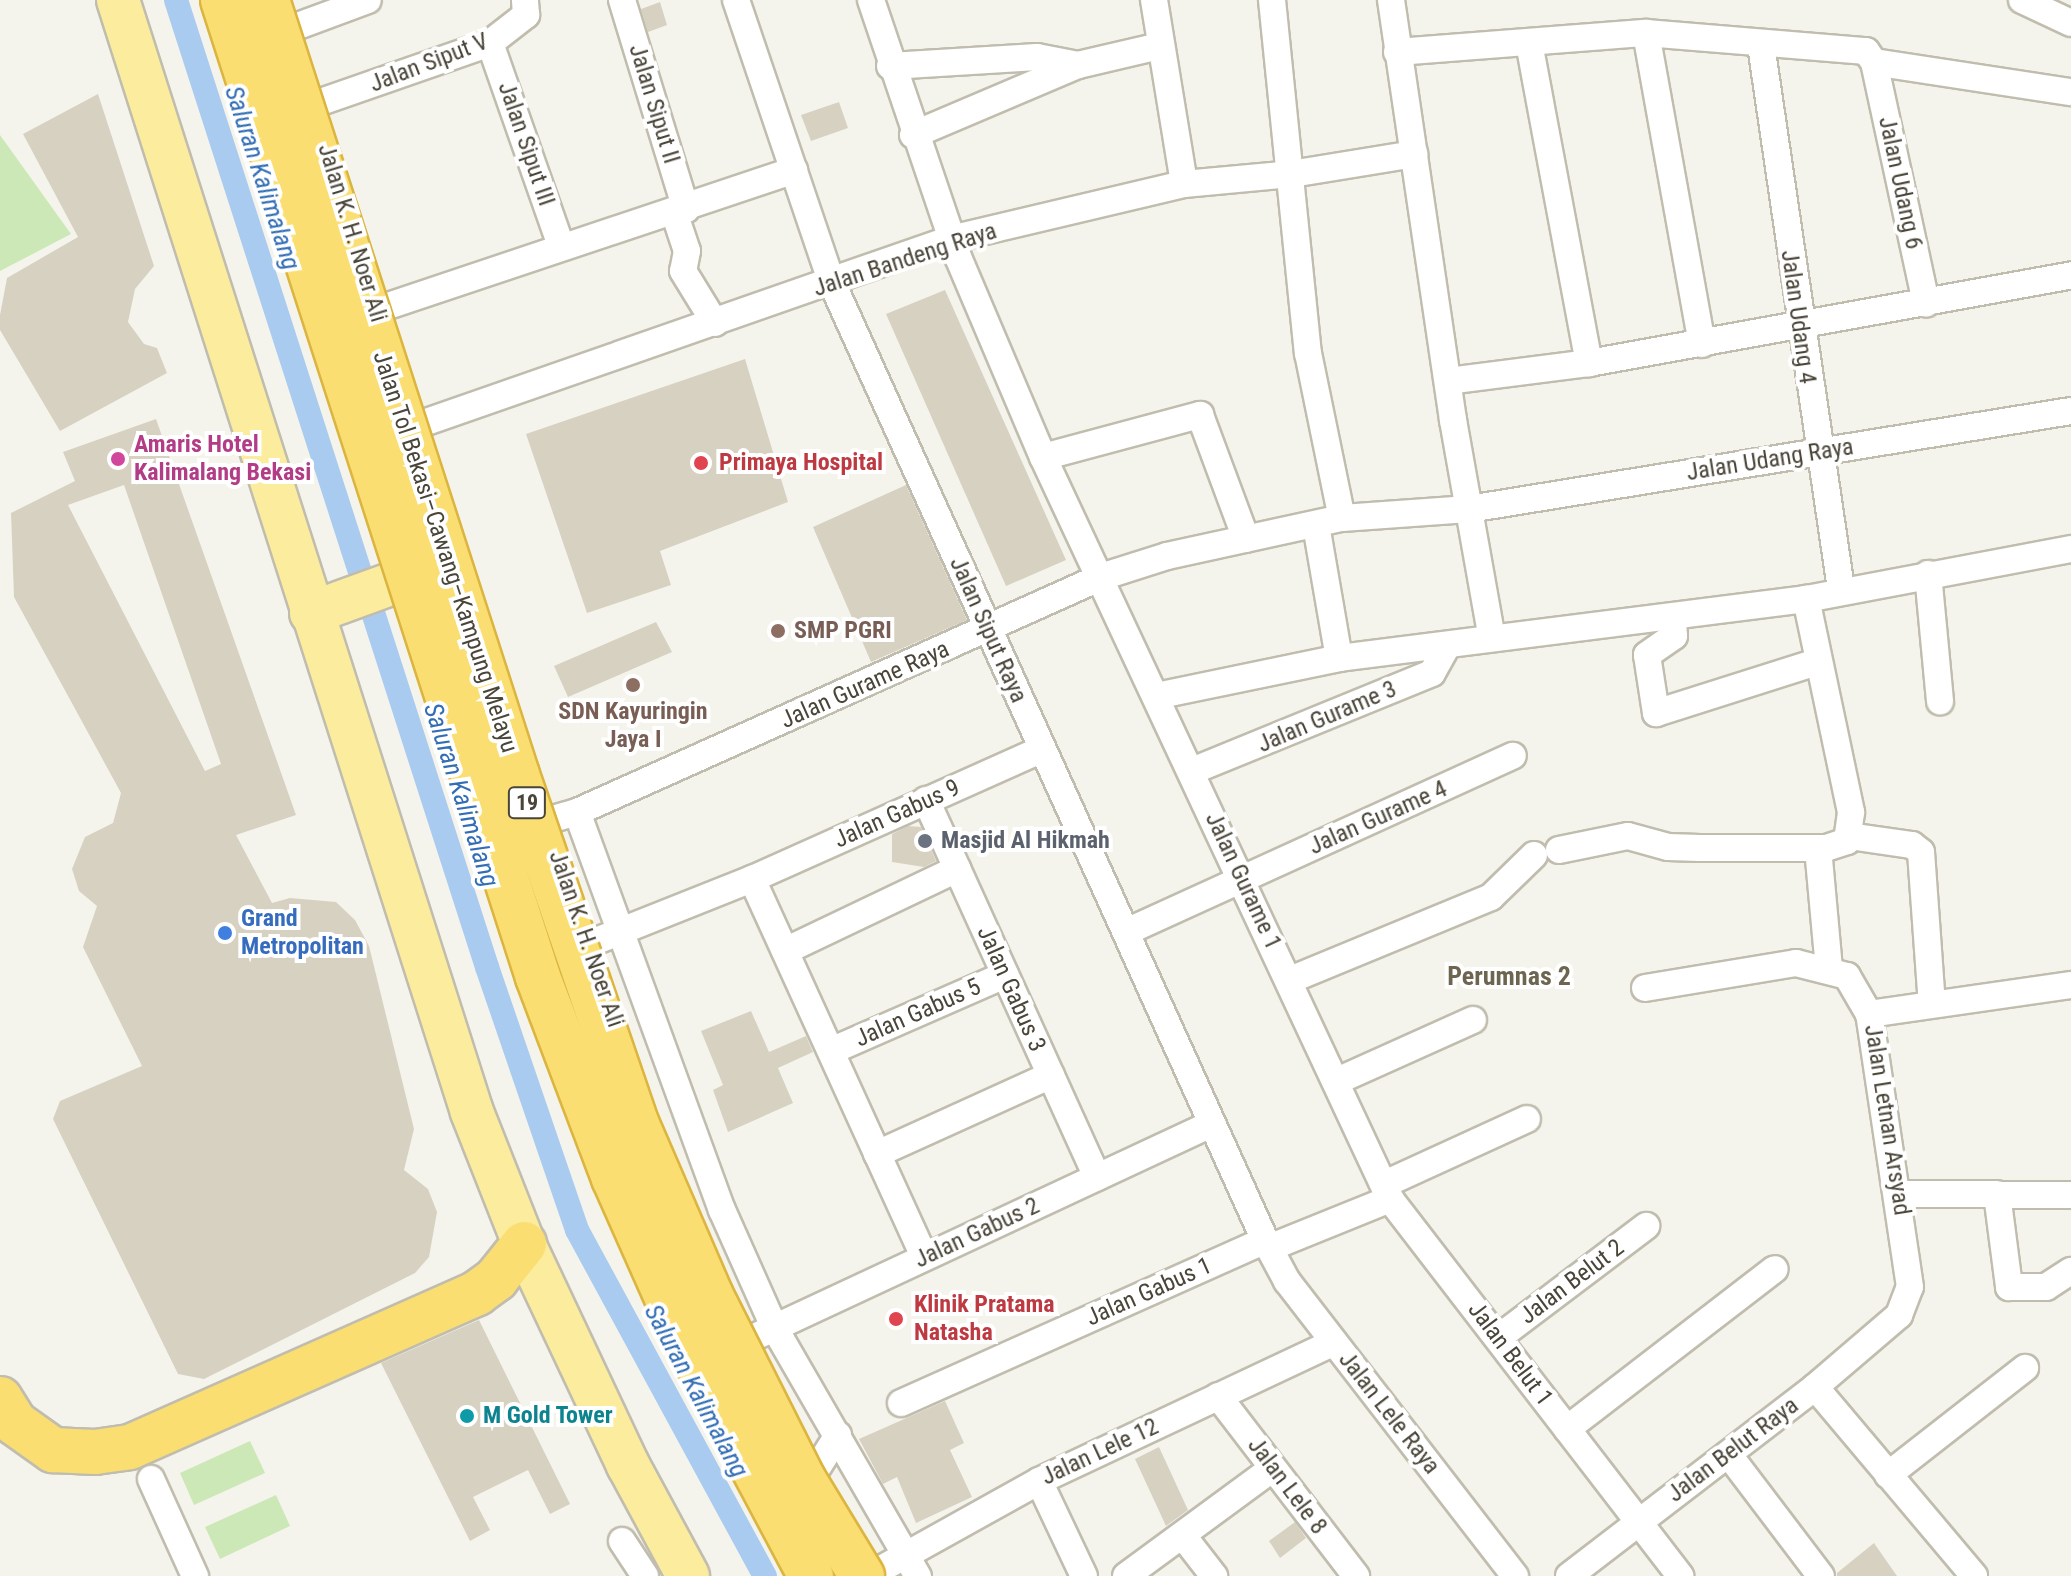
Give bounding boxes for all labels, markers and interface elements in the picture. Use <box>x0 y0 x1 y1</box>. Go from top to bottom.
street label: Jalan Siput V <box>366 27 492 99</box>
street label: Jalan Siput II <box>622 41 686 167</box>
street label: Jalan Siput III <box>491 78 561 210</box>
water label: Saluran Kalimalang <box>218 82 306 274</box>
street label: Jalan Udang 6 <box>1872 114 1928 252</box>
street label: Jalan K. H. Noer Ali <box>311 140 393 326</box>
street label: Jalan Bandeng Raya <box>810 217 1000 303</box>
street label: Jalan Udang 4 <box>1774 248 1822 386</box>
street label: Jalan Tol Bekasi–Cawang–Kampung Melayu <box>366 347 524 757</box>
place label: Amaris Hotel Kalimalang Bekasi <box>134 431 311 487</box>
street label: Jalan Udang Raya <box>1685 433 1855 487</box>
place label: Primaya Hospital <box>719 449 883 477</box>
marker: Amaris Hotel Kalimalang Bekasi <box>109 450 127 468</box>
marker: Primaya Hospital <box>690 452 712 474</box>
street label: Jalan Siput Raya <box>943 553 1033 707</box>
place label: SMP PGRI <box>794 617 892 645</box>
marker: SMP PGRI <box>769 622 787 640</box>
street label: Jalan Gurame Raya <box>776 635 954 735</box>
street label: Jalan Gurame 3 <box>1253 675 1401 759</box>
marker: SDN Kayuringin Jaya I <box>624 676 642 694</box>
place label: SDN Kayuringin Jaya I <box>558 698 708 754</box>
water label: Saluran Kalimalang <box>417 699 505 891</box>
street label: Jalan Gabus 9 <box>830 773 964 855</box>
street label: Jalan Gurame 4 <box>1305 775 1451 861</box>
road number: 19 <box>507 785 547 821</box>
street label: Jalan Gurame 1 <box>1199 808 1287 954</box>
place label: Masjid Al Hikmah <box>941 827 1110 855</box>
marker: Masjid Al Hikmah <box>916 832 934 850</box>
street label: Jalan K. H. Noer Ali <box>542 847 630 1031</box>
place label: Grand Metropolitan <box>241 905 364 961</box>
street label: Jalan Gabus 3 <box>970 922 1052 1056</box>
marker: Grand Metropolitan <box>216 924 234 942</box>
district label: Perumnas 2 <box>1447 961 1571 993</box>
street label: Jalan Gabus 5 <box>851 972 985 1054</box>
street label: Jalan Letnan Arsyad <box>1858 1023 1916 1217</box>
street label: Jalan Gabus 2 <box>910 1191 1044 1275</box>
street label: Jalan Belut 2 <box>1514 1233 1630 1331</box>
street label: Jalan Gabus 1 <box>1082 1251 1216 1333</box>
place label: Klinik Pratama Natasha <box>914 1291 1055 1347</box>
street label: Jalan Belut 1 <box>1461 1296 1559 1412</box>
water label: Saluran Kalimalang <box>637 1299 755 1483</box>
marker: Klinik Pratama Natasha <box>885 1308 907 1330</box>
street label: Jalan Lele Raya <box>1332 1346 1446 1480</box>
street label: Jalan Belut Raya <box>1662 1391 1804 1509</box>
place label: M Gold Tower <box>483 1402 613 1430</box>
marker: M Gold Tower <box>458 1407 476 1425</box>
street label: Jalan Lele 12 <box>1037 1412 1163 1492</box>
street label: Jalan Lele 8 <box>1241 1432 1333 1540</box>

